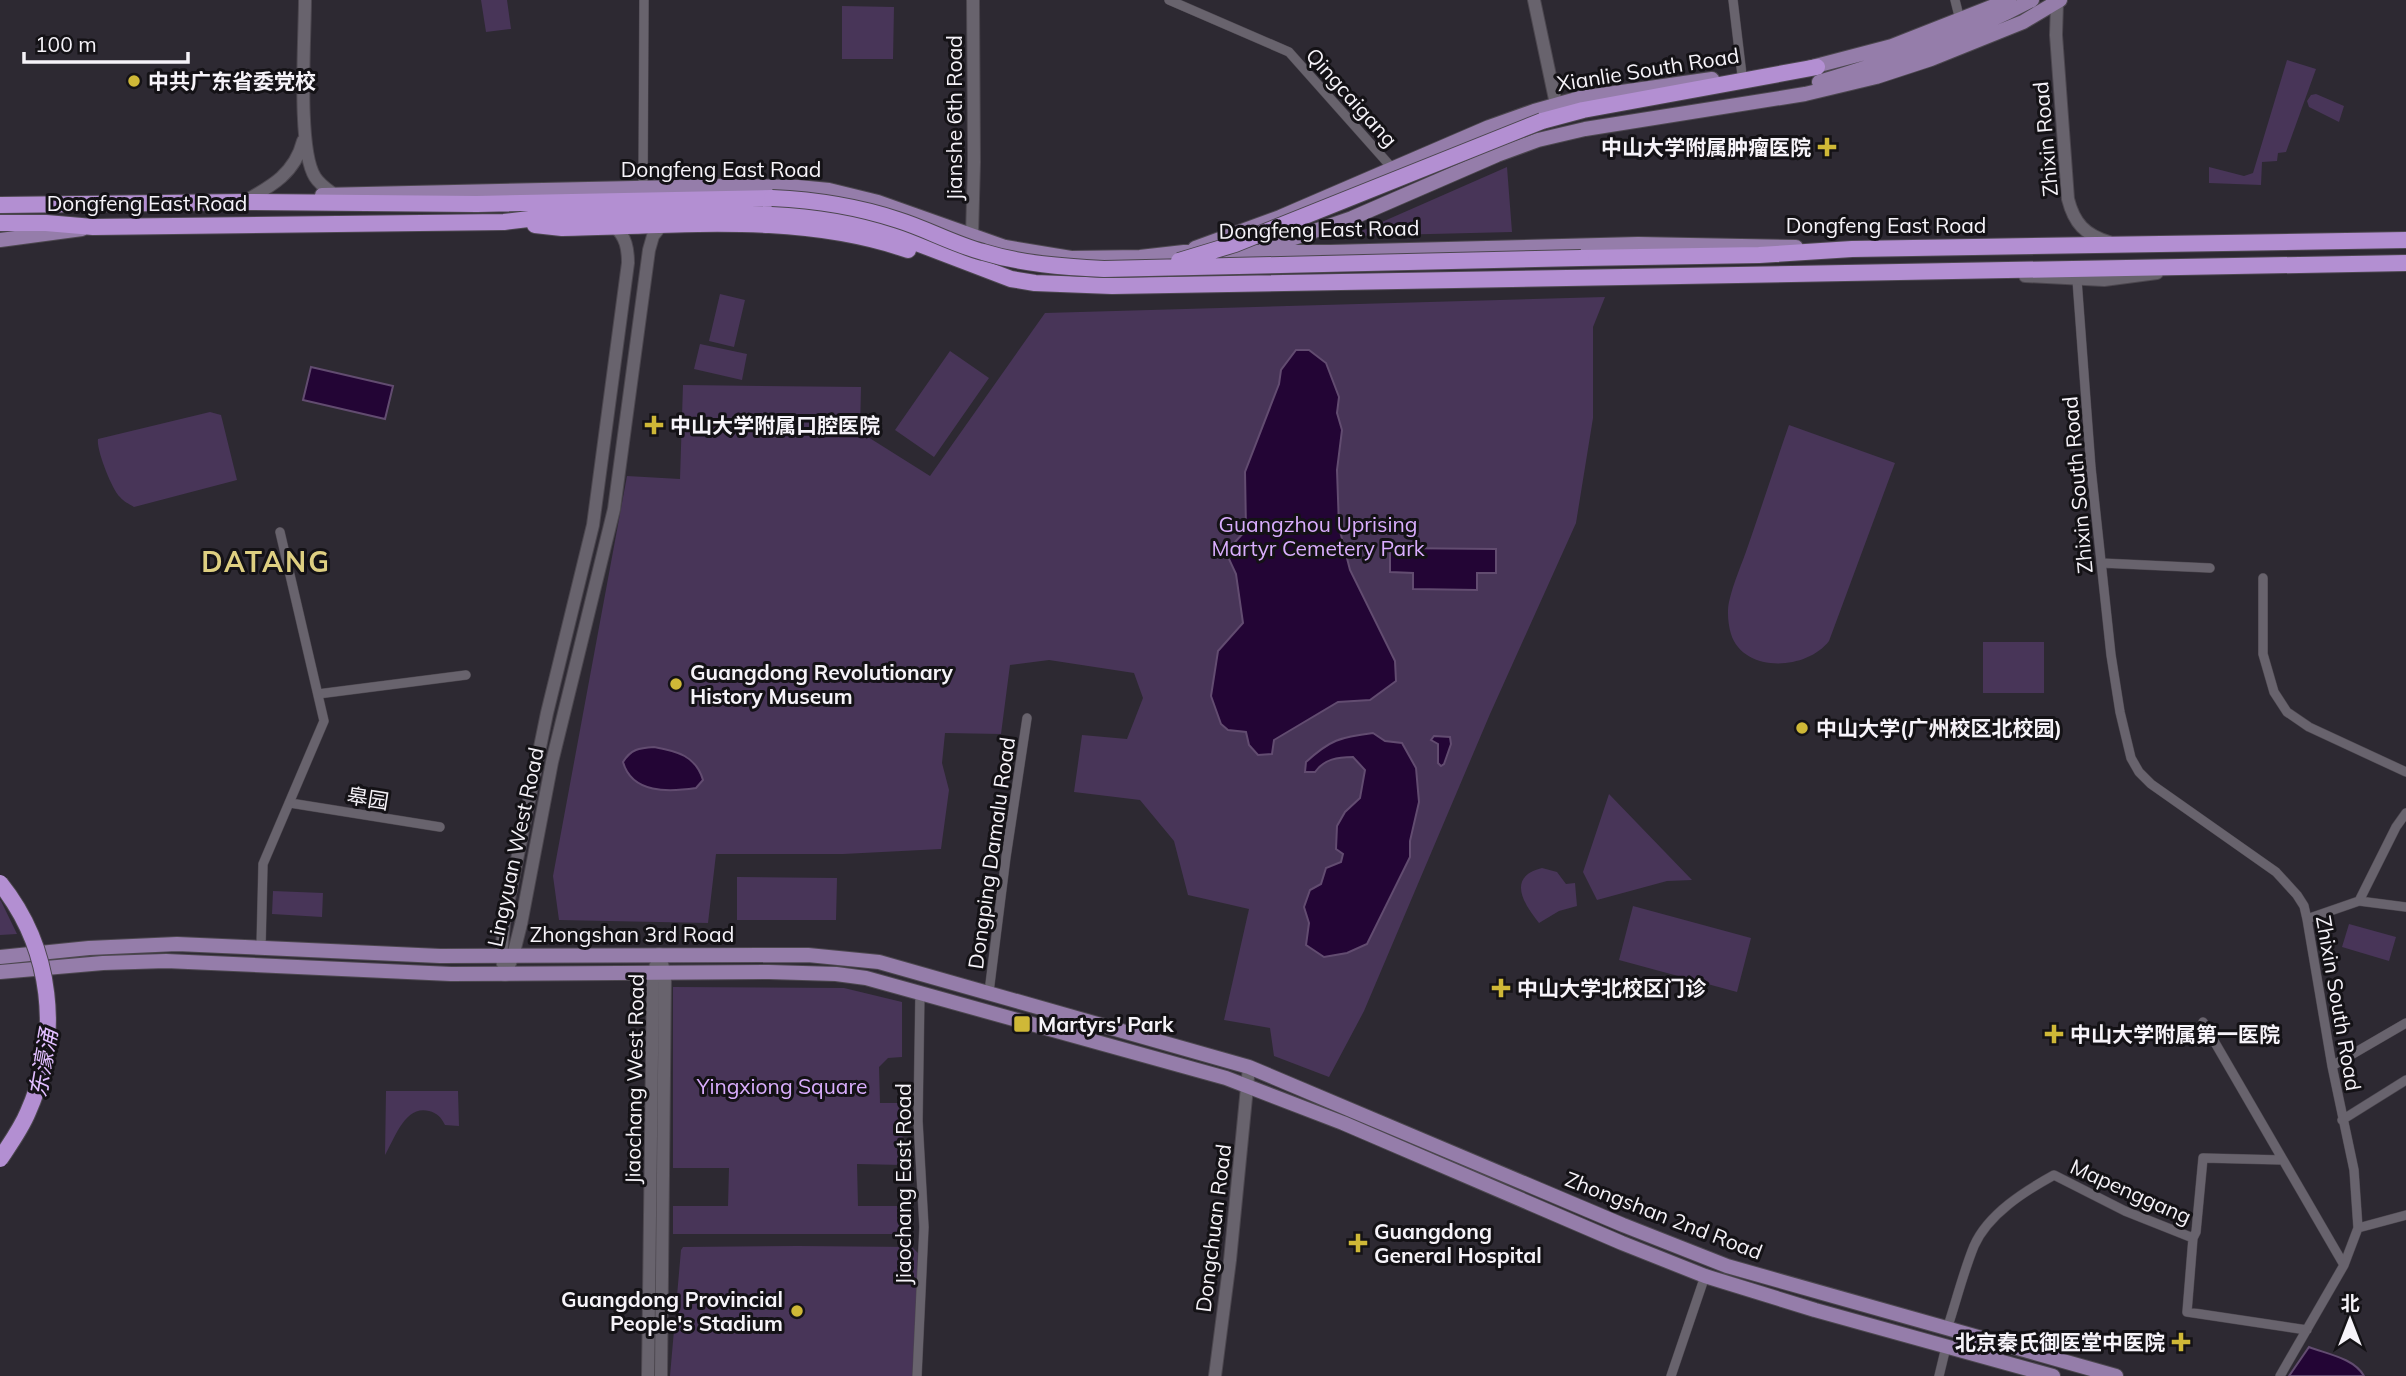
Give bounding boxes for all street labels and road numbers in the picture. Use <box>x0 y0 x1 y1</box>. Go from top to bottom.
street label: Jianshe 6th Road <box>941 35 967 201</box>
street label: Qingcaigang <box>1301 42 1403 152</box>
street label: Xianlie South Road <box>1555 42 1741 96</box>
street label: Zhixin Road <box>2027 80 2063 198</box>
street label: Dongfeng East Road <box>621 156 821 182</box>
street label: Dongfeng East Road <box>47 190 247 216</box>
street label: Dongfeng East Road <box>1786 212 1986 238</box>
street label: Dongfeng East Road <box>1218 214 1420 244</box>
street label: Zhixin South Road <box>2056 395 2098 575</box>
street label: Dongping Damalu Road <box>962 735 1020 971</box>
street label: Lingyuan West Road <box>481 745 549 949</box>
street label: 皋园 <box>345 782 391 814</box>
street label: Zhixin South Road <box>2311 913 2367 1093</box>
street label: Zhongshan 3rd Road <box>530 921 734 947</box>
street label: Jiaochang West Road <box>619 974 649 1184</box>
street label: Jiaochang East Road <box>890 1083 916 1285</box>
street label: Dongchuan Road <box>1190 1142 1236 1314</box>
street label: Mapenggang <box>2066 1153 2196 1229</box>
street label: Zhongshan 2nd Road <box>1562 1165 1766 1265</box>

